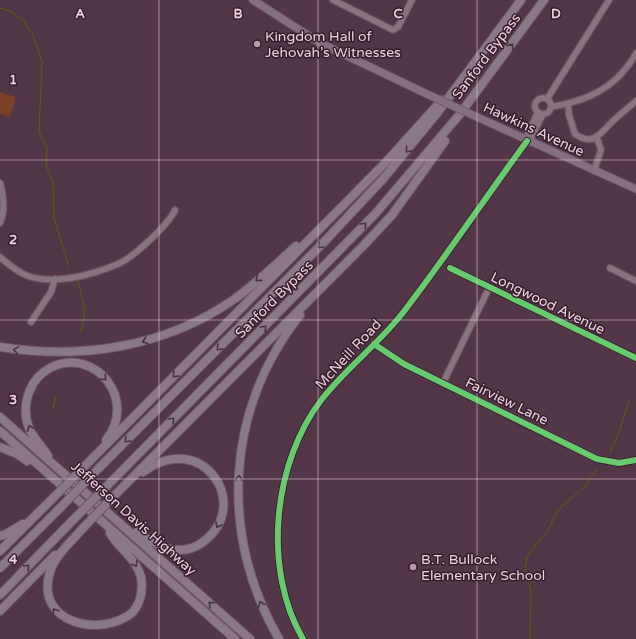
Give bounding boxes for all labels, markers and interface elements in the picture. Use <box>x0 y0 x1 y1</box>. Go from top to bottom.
text: A <box>75 6 85 22</box>
text: B <box>233 6 243 22</box>
text: C <box>393 6 403 22</box>
text: D <box>551 6 561 22</box>
street label: Sanford Bypass <box>449 10 524 103</box>
place label: Kingdom Hall of Jehovah’s Witnesses <box>265 28 401 61</box>
marker: Kingdom Hall of Jehovah’s Witnesses <box>252 39 262 49</box>
one-way arrow <box>506 43 513 50</box>
text: 1 <box>9 72 17 88</box>
street label: Hawkins Avenue <box>481 99 587 160</box>
one-way arrow <box>405 145 412 152</box>
one-way arrow <box>360 222 367 230</box>
text: 2 <box>9 232 17 248</box>
one-way arrow <box>317 241 325 249</box>
street label: Sanford Bypass <box>232 257 317 342</box>
street label: Longwood Avenue <box>488 269 608 338</box>
one-way arrow <box>256 275 263 282</box>
street label: McNeill Road <box>312 316 385 393</box>
one-way arrow <box>259 325 266 333</box>
one-way arrow <box>142 336 149 345</box>
one-way arrow <box>216 343 224 351</box>
one-way arrow <box>13 346 19 355</box>
one-way arrow <box>173 370 180 378</box>
one-way arrow <box>100 373 107 381</box>
street label: Fairview Lane <box>463 374 551 429</box>
text: 3 <box>9 392 17 408</box>
one-way arrow <box>167 417 175 425</box>
one-way arrow <box>27 425 35 432</box>
one-way arrow <box>124 435 132 443</box>
street label: Jefferson Davis Highway <box>68 458 200 579</box>
one-way arrow <box>234 475 243 481</box>
one-way arrow <box>215 521 222 528</box>
place label: B.T. Bullock Elementary School <box>421 551 545 584</box>
text: 4 <box>9 552 18 568</box>
one-way arrow <box>130 560 138 567</box>
marker: B.T. Bullock Elementary School <box>408 562 418 572</box>
one-way arrow <box>22 564 30 572</box>
one-way arrow <box>208 601 216 608</box>
one-way arrow <box>258 601 266 609</box>
one-way arrow <box>53 608 60 615</box>

